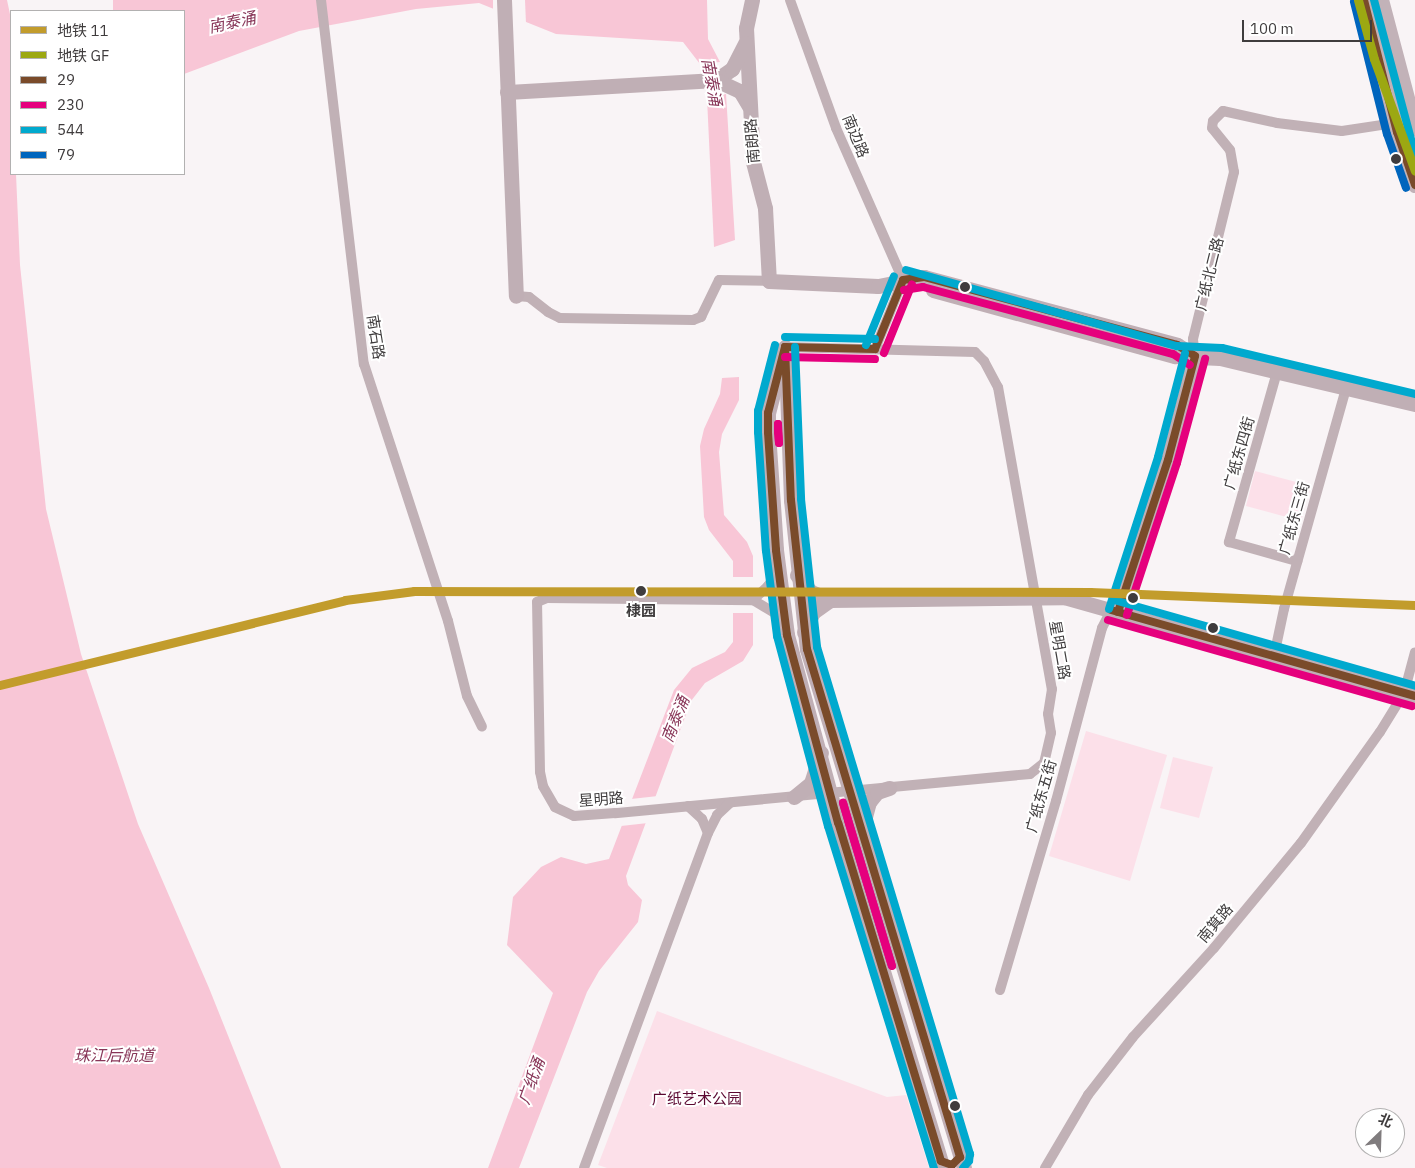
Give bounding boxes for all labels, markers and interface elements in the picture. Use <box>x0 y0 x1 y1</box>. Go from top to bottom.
water label: 南泰涌 <box>207 8 257 36</box>
legend <box>10 10 185 175</box>
scale bar <box>1245 10 1375 42</box>
text: 100 m <box>1250 19 1294 38</box>
text: 地铁 11 <box>57 21 109 40</box>
text: 地铁 GF <box>57 46 109 65</box>
water label: 南泰涌 <box>698 57 726 107</box>
text: 29 <box>57 70 75 89</box>
text: 230 <box>57 95 84 114</box>
street label: 南边路 <box>839 112 873 160</box>
street label: 南朗路 <box>741 118 763 164</box>
text: 544 <box>57 120 84 139</box>
text: 79 <box>57 145 75 164</box>
unlabelled marker <box>1391 154 1401 164</box>
street label: 广纸北二路 <box>1191 235 1227 313</box>
unlabelled marker <box>960 282 970 292</box>
street label: 南石路 <box>364 313 388 361</box>
street label: 广纸东四街 <box>1220 414 1258 492</box>
street label: 广纸东三街 <box>1275 479 1313 557</box>
marker: 棣园 <box>632 582 650 600</box>
unlabelled marker <box>1128 593 1138 603</box>
place label: 棣园 <box>626 602 656 620</box>
street label: 星明二路 <box>1046 619 1074 681</box>
unlabelled marker <box>1208 623 1218 633</box>
water label: 南泰涌 <box>657 693 693 745</box>
street label: 广纸东五街 <box>1022 757 1060 835</box>
street label: 星明路 <box>578 788 624 810</box>
street label: 南箕路 <box>1194 900 1236 946</box>
water label: 珠江后航道 <box>74 1045 154 1065</box>
water label: 广纸涌 <box>514 1055 548 1107</box>
park label: 广纸艺术公园 <box>652 1090 742 1108</box>
unlabelled marker <box>950 1101 960 1111</box>
north arrow <box>1355 1108 1405 1158</box>
text: 北 <box>1376 1109 1396 1131</box>

